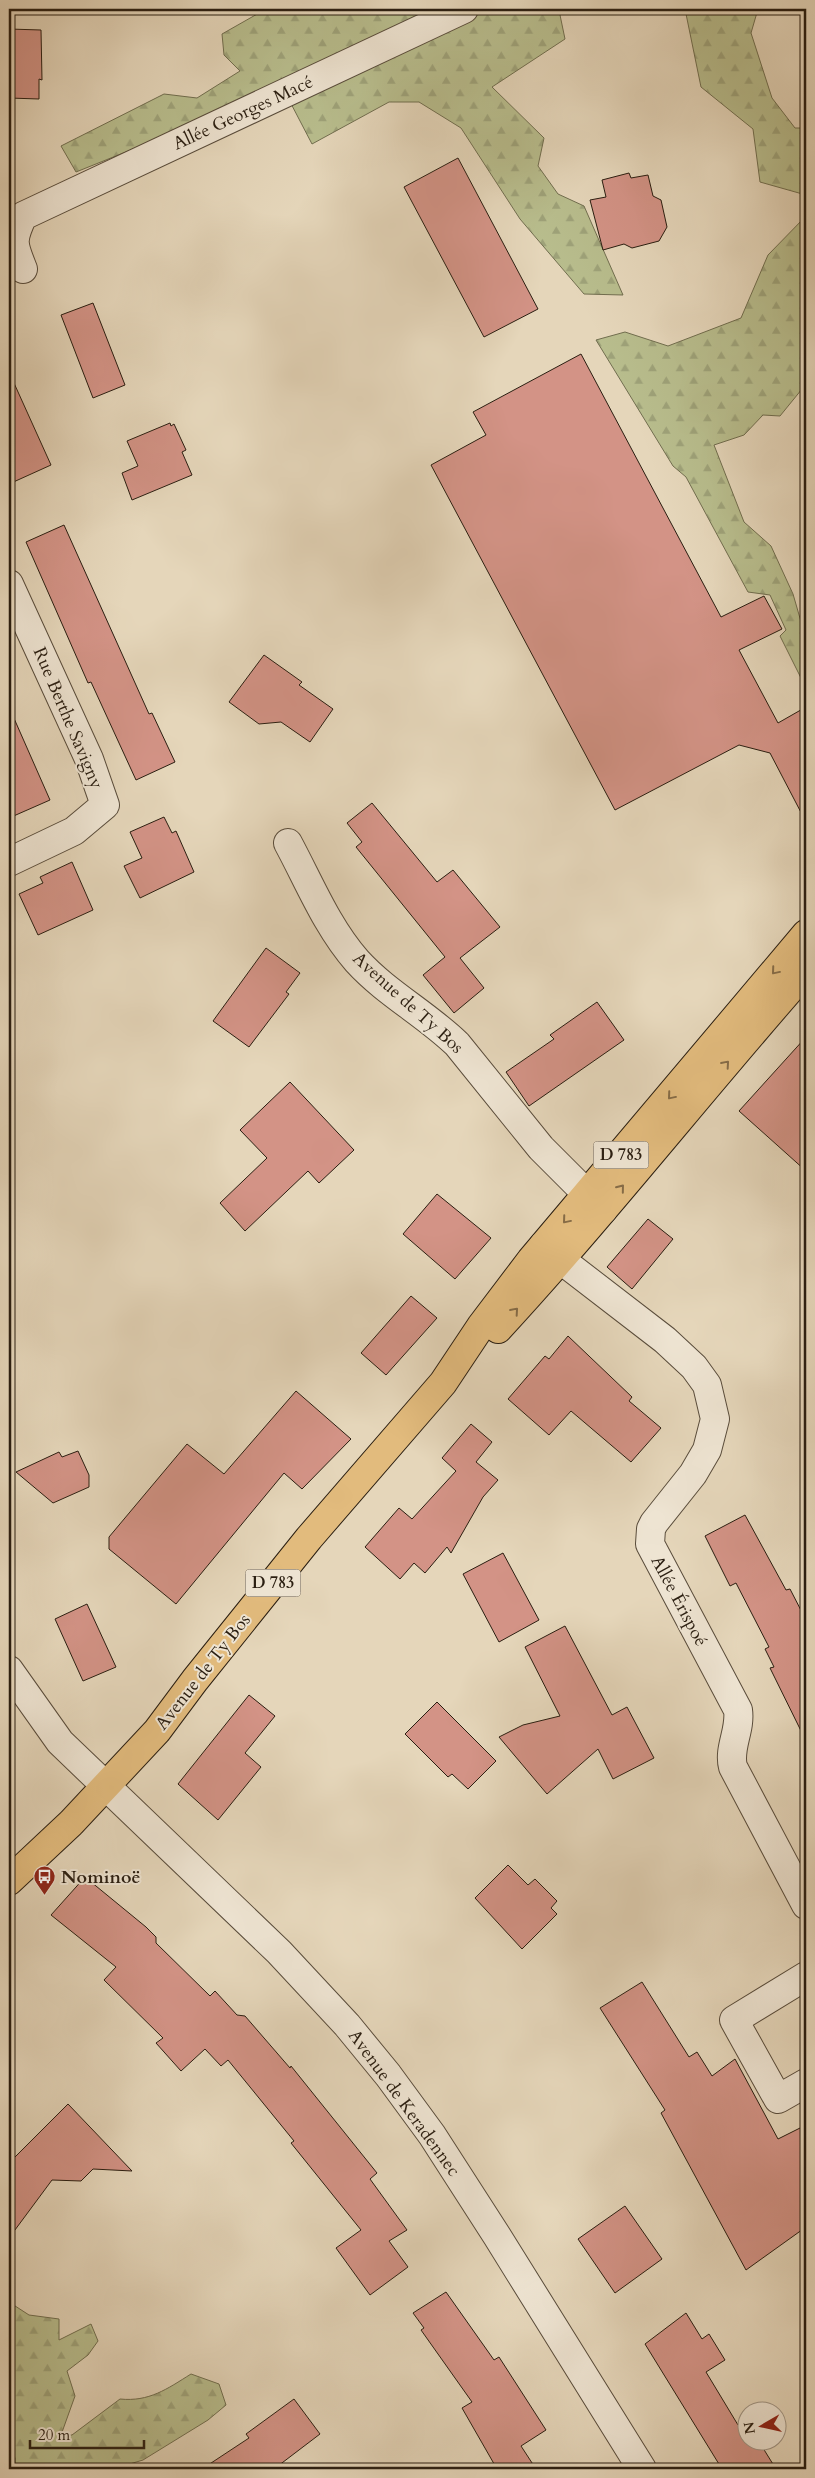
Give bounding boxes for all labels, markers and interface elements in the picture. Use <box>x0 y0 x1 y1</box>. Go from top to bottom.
street label: Allée Georges Macé <box>169 70 317 156</box>
street label: Rue Berthe Savigny <box>27 643 109 793</box>
street label: Avenue de Ty Bos <box>347 946 469 1060</box>
one-way arrow <box>773 965 781 974</box>
one-way arrow <box>720 1061 728 1070</box>
one-way arrow <box>667 1090 676 1099</box>
road number: D 783 <box>594 1142 648 1168</box>
one-way arrow <box>616 1185 625 1194</box>
one-way arrow <box>562 1214 571 1223</box>
one-way arrow <box>509 1308 517 1317</box>
street label: Allée Érispoé <box>645 1551 713 1651</box>
road number: D 783 <box>246 1570 300 1596</box>
street label: Avenue de Ty Bos <box>150 1609 256 1735</box>
bus stop icon: Nominoë <box>33 1865 57 1896</box>
place label: Nominoë <box>61 1865 141 1890</box>
street label: Avenue de Keradennec <box>342 2024 466 2182</box>
north arrow <box>738 2400 788 2450</box>
scale bar <box>30 2418 144 2450</box>
text: N <box>739 2420 760 2435</box>
text: 20 m <box>38 2425 70 2445</box>

